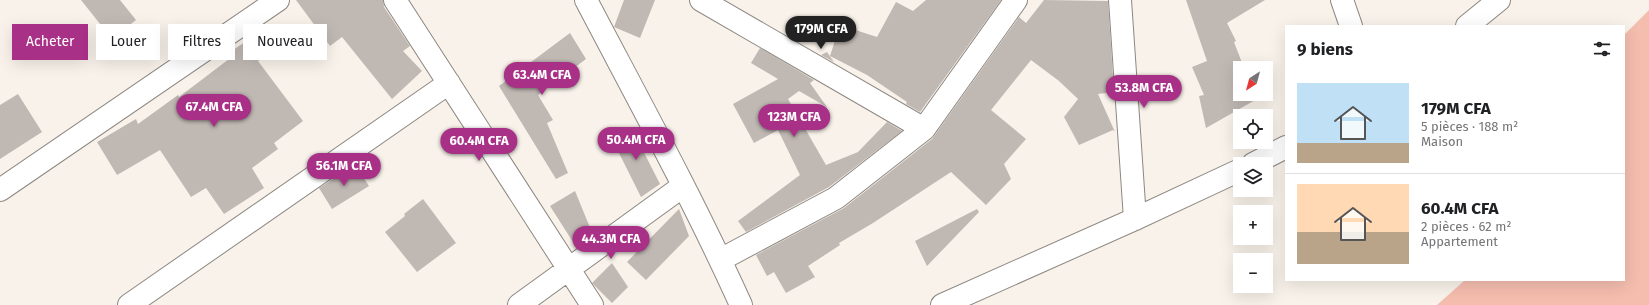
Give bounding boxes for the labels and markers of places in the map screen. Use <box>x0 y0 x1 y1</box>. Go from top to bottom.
pin: 179M CFA <box>780 16 862 50</box>
pin: 63.4M CFA <box>496 62 588 96</box>
pin: 53.8M CFA <box>1098 75 1190 109</box>
pin: 67.4M CFA <box>168 94 260 128</box>
pin: 123M CFA <box>753 104 835 138</box>
pin: 50.4M CFA <box>590 127 682 161</box>
pin: 60.4M CFA <box>433 128 525 162</box>
pin: 56.1M CFA <box>298 153 390 187</box>
pin: 44.3M CFA <box>565 226 657 260</box>

